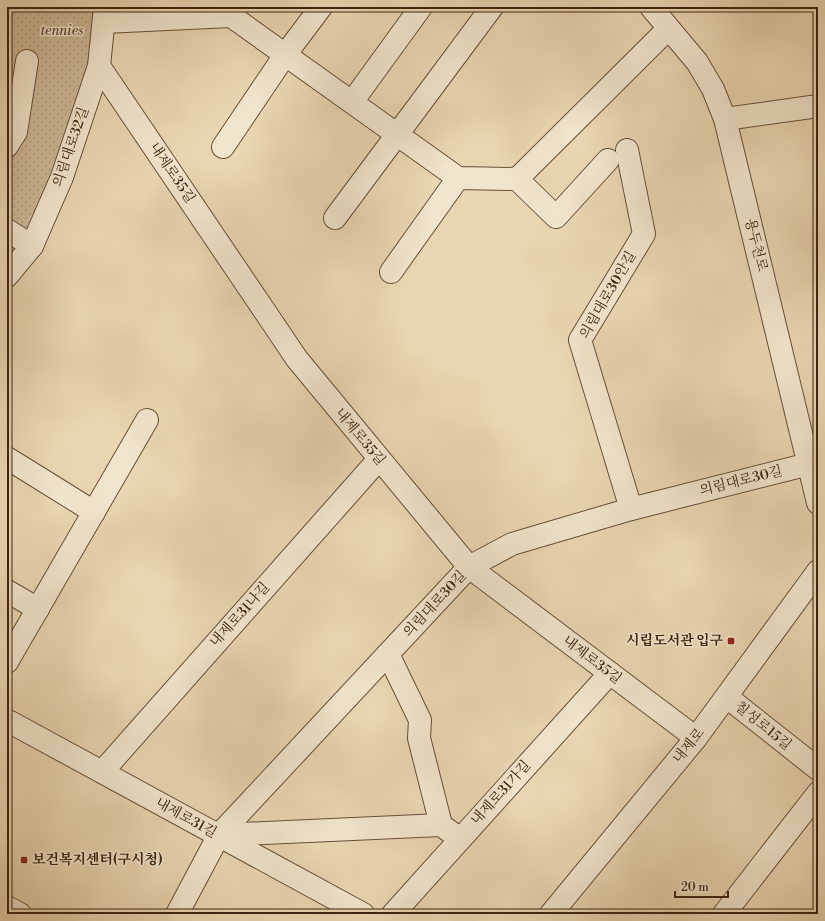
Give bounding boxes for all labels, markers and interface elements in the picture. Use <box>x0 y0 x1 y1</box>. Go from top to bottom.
park label: tennies <box>41 22 83 40</box>
street label: 의림대로32길 <box>49 105 93 189</box>
street label: 내제로35길 <box>145 139 199 207</box>
street label: 용두천로 <box>741 217 771 274</box>
street label: 의림대로30안길 <box>576 248 640 342</box>
street label: 내제로35길 <box>331 405 389 469</box>
street label: 의림대로30길 <box>698 462 784 500</box>
street label: 의림대로30길 <box>400 567 470 641</box>
street label: 내제로31나길 <box>206 579 274 651</box>
street label: 내제로35길 <box>559 632 625 688</box>
place label: 시립도서관 입구 <box>626 632 723 650</box>
marker: 시립도서관 입구 <box>726 636 736 646</box>
street label: 칠성로15길 <box>731 698 795 754</box>
street label: 내제로 <box>669 724 709 767</box>
street label: 내제로31가길 <box>467 757 535 829</box>
street label: 내제로31길 <box>152 794 220 842</box>
place label: 보건복지센터(구시청) <box>32 851 162 869</box>
marker: 보건복지센터(구시청) <box>19 855 29 865</box>
scale bar <box>675 873 728 899</box>
text: 20 m <box>681 880 709 895</box>

